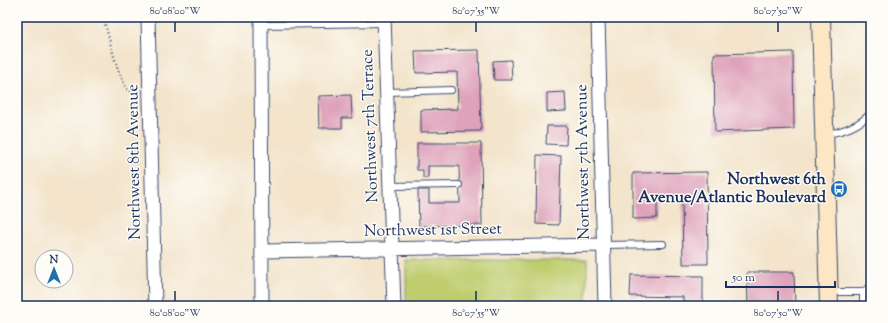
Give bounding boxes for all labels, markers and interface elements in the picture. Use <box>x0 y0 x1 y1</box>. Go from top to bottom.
text: 80°08'00"W <box>150 4 200 19</box>
text: 80°07'55"W <box>452 4 500 19</box>
text: 80°07'50"W <box>753 4 803 19</box>
street label: Northwest 7th Terrace <box>357 49 385 203</box>
street label: Northwest 8th Avenue <box>122 84 148 240</box>
street label: Northwest 7th Avenue <box>571 84 597 240</box>
place label: Northwest 6th Avenue/Atlantic Boulevard <box>638 169 827 210</box>
bus stop icon: Northwest 6th Avenue/Atlantic Boulevard <box>829 179 849 199</box>
street label: Northwest 1st Street <box>364 218 503 244</box>
north arrow <box>34 249 74 289</box>
text: N <box>49 252 59 268</box>
scale bar <box>726 263 835 289</box>
text: 50 m <box>731 269 755 287</box>
text: 80°08'00"W <box>150 306 200 321</box>
text: 80°07'55"W <box>452 306 500 321</box>
text: 80°07'50"W <box>753 306 803 321</box>

